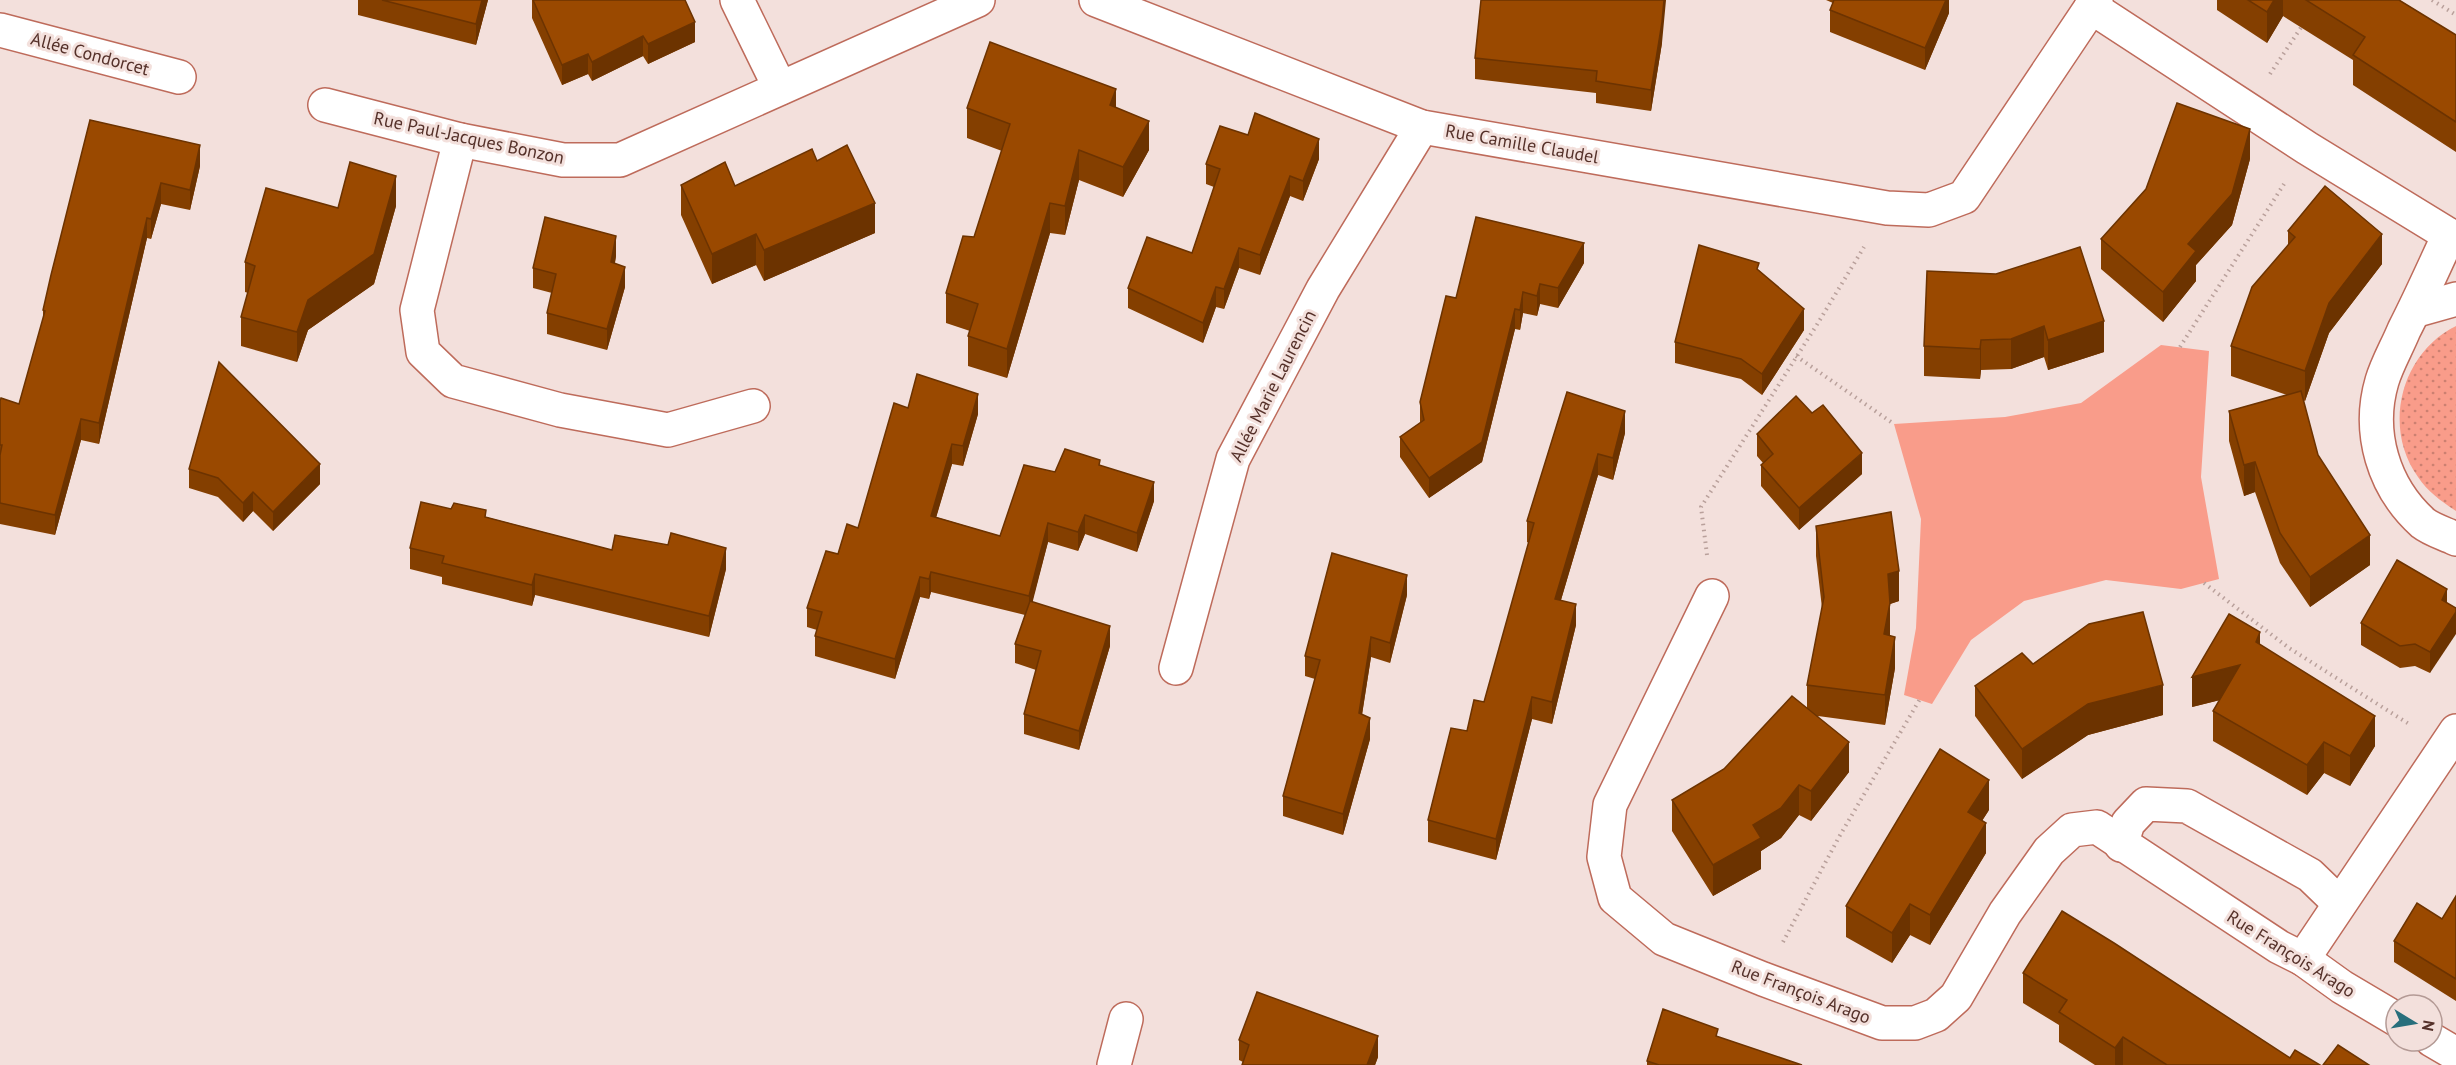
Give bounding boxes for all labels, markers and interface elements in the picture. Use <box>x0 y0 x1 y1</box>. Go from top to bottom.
street label: Allée Condorcet <box>28 27 152 80</box>
street label: Rue Paul-Jacques Bonzon <box>372 106 566 169</box>
street label: Rue Camille Claudel <box>1444 119 1601 168</box>
street label: Allée Marie Laurencin <box>1224 306 1321 466</box>
street label: Rue François Arago <box>2223 905 2360 1002</box>
street label: Rue François Arago <box>1728 954 1874 1029</box>
north arrow <box>2384 993 2444 1053</box>
text: N <box>2418 1019 2440 1033</box>

